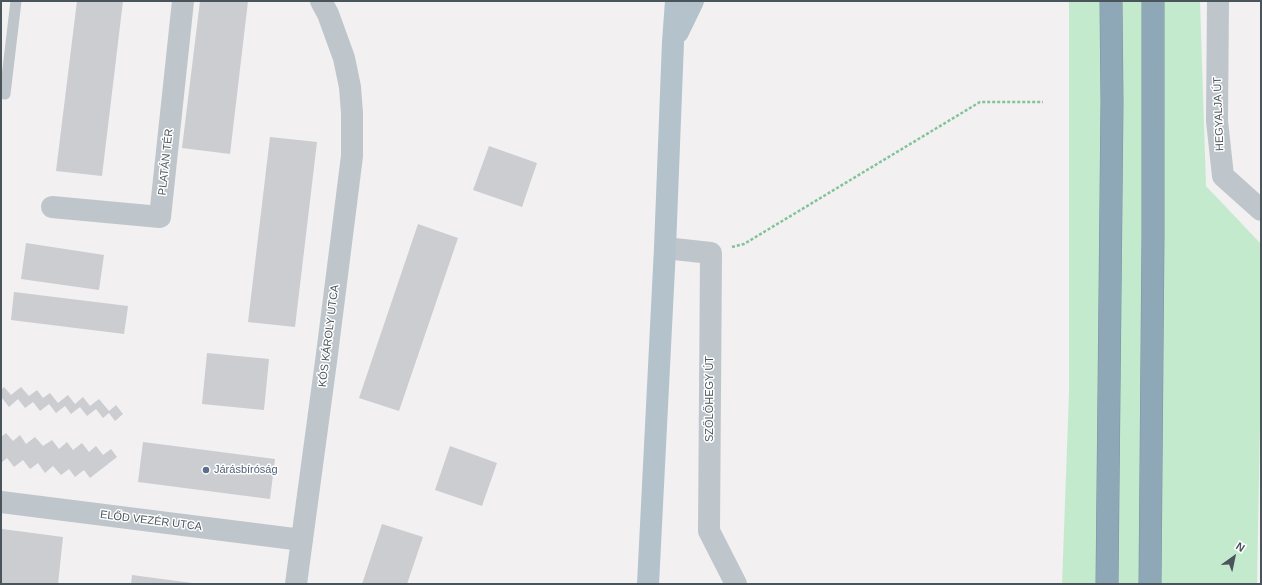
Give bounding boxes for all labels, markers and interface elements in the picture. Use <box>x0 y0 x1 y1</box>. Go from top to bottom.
street label: HEGYALJA ÚT <box>1211 77 1227 151</box>
street label: PLATÁN TÉR <box>156 128 176 196</box>
street label: KÓS KÁROLY UTCA <box>316 284 342 388</box>
street label: SZŐLŐHEGY ÚT <box>703 356 717 442</box>
place label: Járásbíróság <box>214 463 278 477</box>
marker: Járásbíróság <box>201 465 211 475</box>
street label: ELŐD VEZÉR UTCA <box>99 508 203 534</box>
north arrow <box>1214 537 1254 577</box>
text: N <box>1234 540 1247 554</box>

